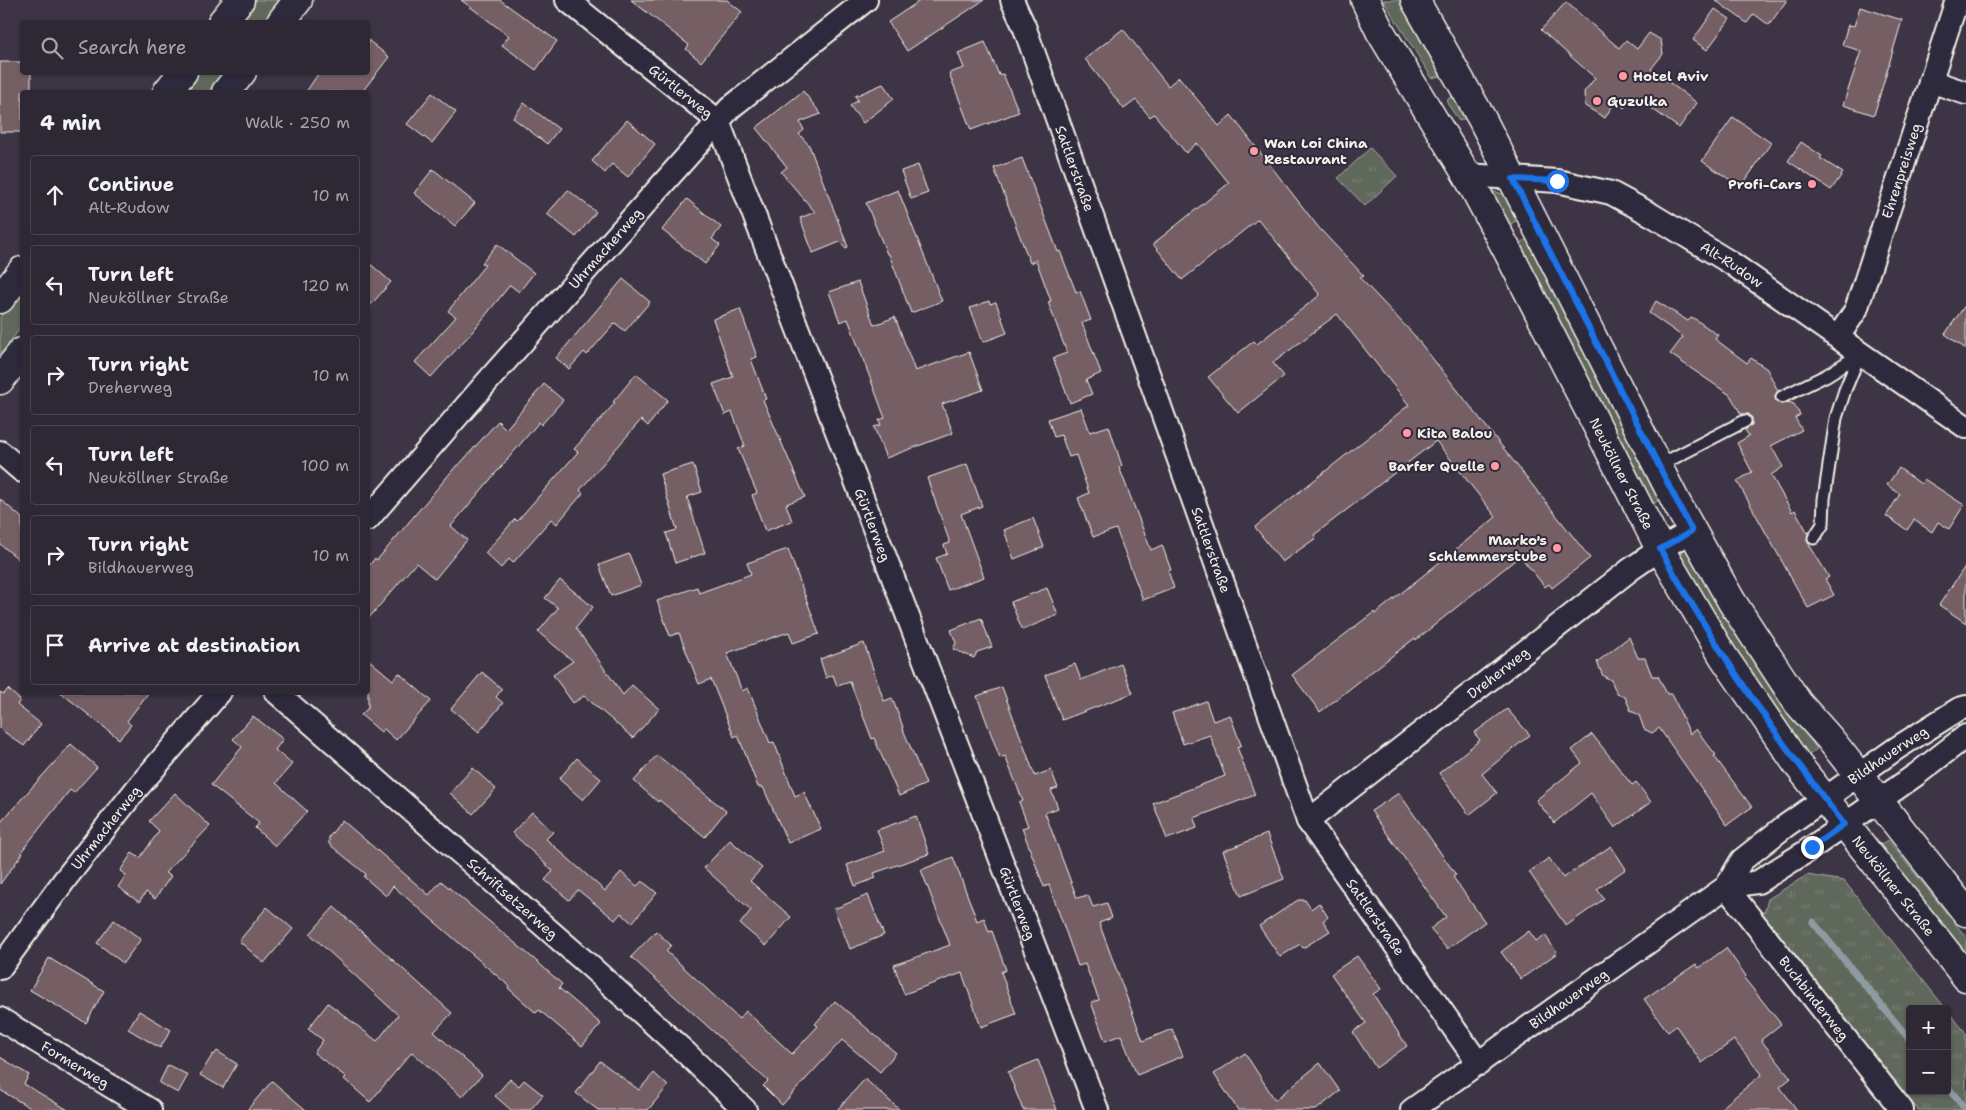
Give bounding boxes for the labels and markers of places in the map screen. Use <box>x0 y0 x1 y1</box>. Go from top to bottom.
place label: Hotel Aviv <box>1633 67 1709 85</box>
marker: Hotel Aviv <box>1617 70 1629 82</box>
place label: Guzulka <box>1607 92 1668 110</box>
marker: Guzulka <box>1591 95 1603 107</box>
place label: Wan Loi China Restaurant <box>1264 134 1368 168</box>
marker: Wan Loi China Restaurant <box>1248 145 1260 157</box>
place label: Profi-Cars <box>1728 175 1802 193</box>
marker: Profi-Cars <box>1806 178 1818 190</box>
place label: Kita Balou <box>1417 424 1493 442</box>
marker: Kita Balou <box>1401 427 1413 439</box>
place label: Barfer Quelle <box>1388 457 1485 475</box>
marker: Barfer Quelle <box>1489 460 1501 472</box>
place label: Marko's Schlemmerstube <box>1429 531 1547 565</box>
marker: Marko's Schlemmerstube <box>1551 542 1563 554</box>

